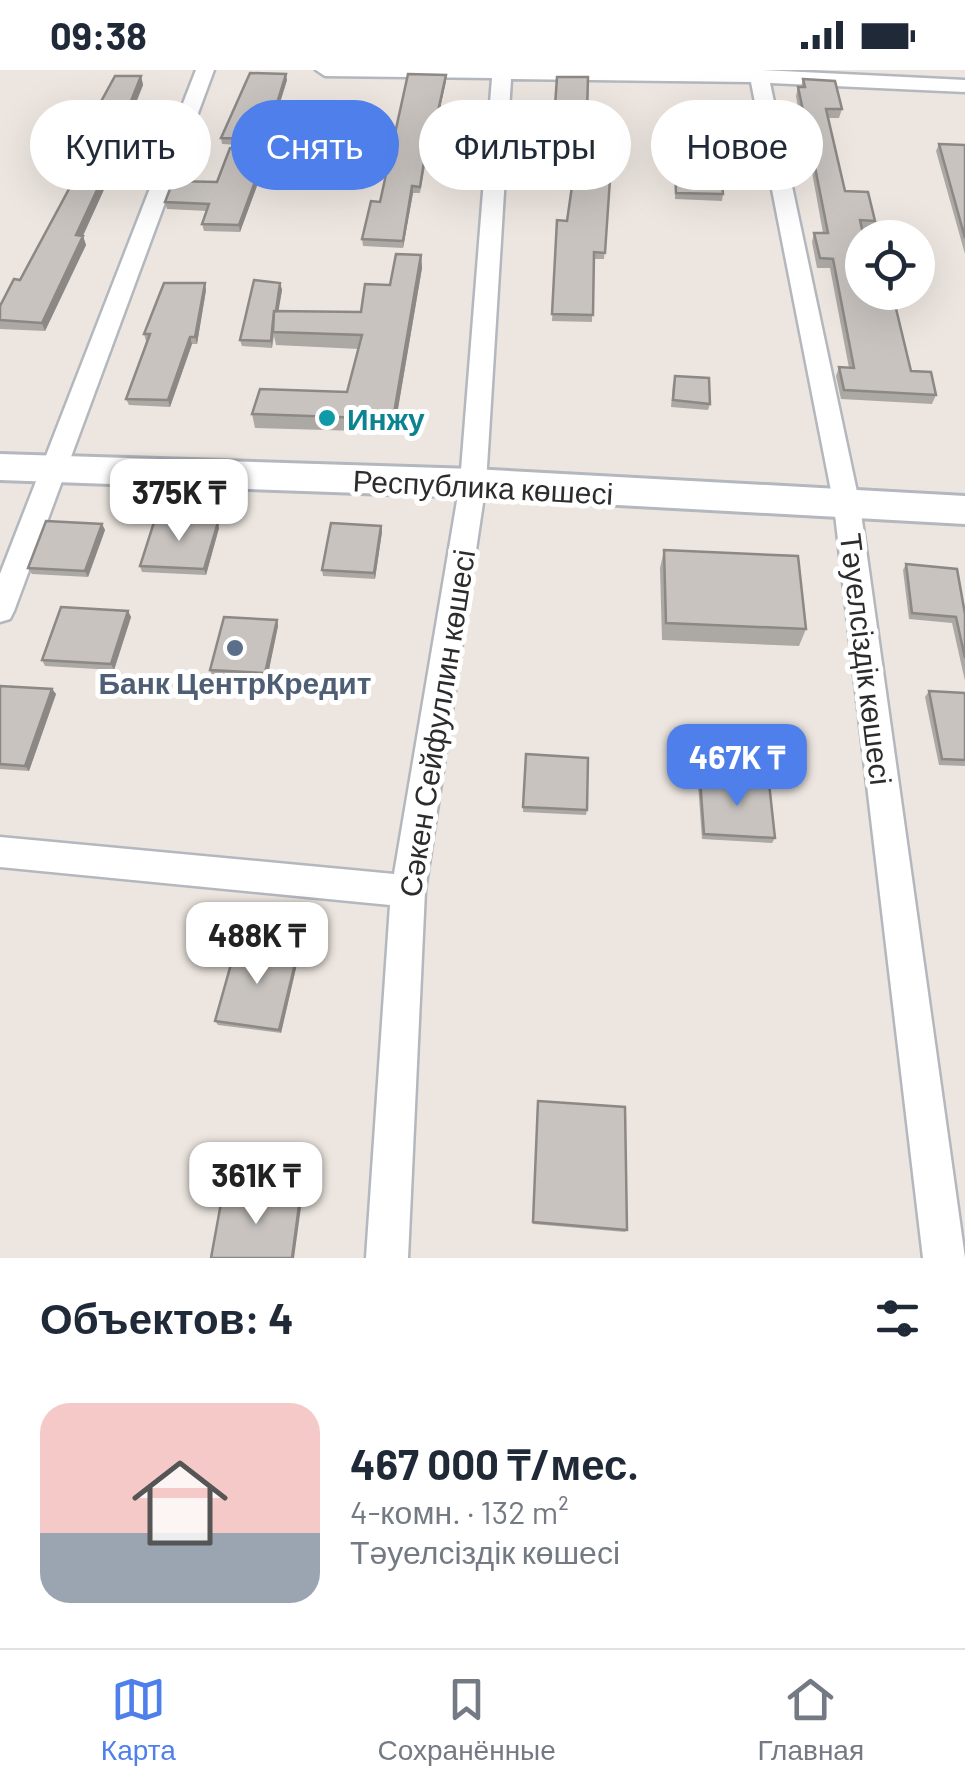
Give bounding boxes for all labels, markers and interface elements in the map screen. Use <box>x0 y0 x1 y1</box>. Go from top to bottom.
text: 09:38 <box>50 12 147 58</box>
chip: Купить <box>30 100 211 190</box>
chip: Снять <box>231 100 399 190</box>
chip: Фильтры <box>419 100 631 190</box>
chip: Новое <box>651 100 823 190</box>
map controls <box>845 220 935 310</box>
button: locate <box>845 220 935 310</box>
place label: Инжу <box>347 400 425 436</box>
marker: Инжу <box>316 407 338 429</box>
pin: 375K ₸ <box>98 459 260 544</box>
street label: Республика көшесі <box>352 461 614 511</box>
text: 375K ₸ <box>132 472 226 510</box>
street label: Тәуелсіздік көшесі <box>834 531 900 787</box>
street label: Сәкен Сейфуллин көшесі <box>391 547 481 899</box>
marker: Банк ЦентрКредит <box>224 637 246 659</box>
place label: Банк ЦентрКредит <box>99 664 371 700</box>
pin: 467K ₸ <box>656 724 818 809</box>
text: 467K ₸ <box>689 737 785 775</box>
pin: 488K ₸ <box>176 902 338 987</box>
text: 488K ₸ <box>208 915 306 953</box>
pin: 361K ₸ <box>175 1142 337 1227</box>
text: 361K ₸ <box>211 1155 301 1193</box>
icon: filters <box>870 1291 925 1346</box>
text: Объектов: 4 <box>40 1292 294 1342</box>
text: 467 000 ₸/мес. <box>350 1438 639 1488</box>
icon: home <box>120 1443 240 1563</box>
text: 4-комн. · 132 m² <box>350 1492 569 1530</box>
text: Тәуелсіздік көшесі <box>350 1532 620 1570</box>
tab: Карта <box>101 1672 176 1767</box>
tab: Сохранённые <box>378 1672 556 1767</box>
tab: Главная <box>758 1672 864 1767</box>

